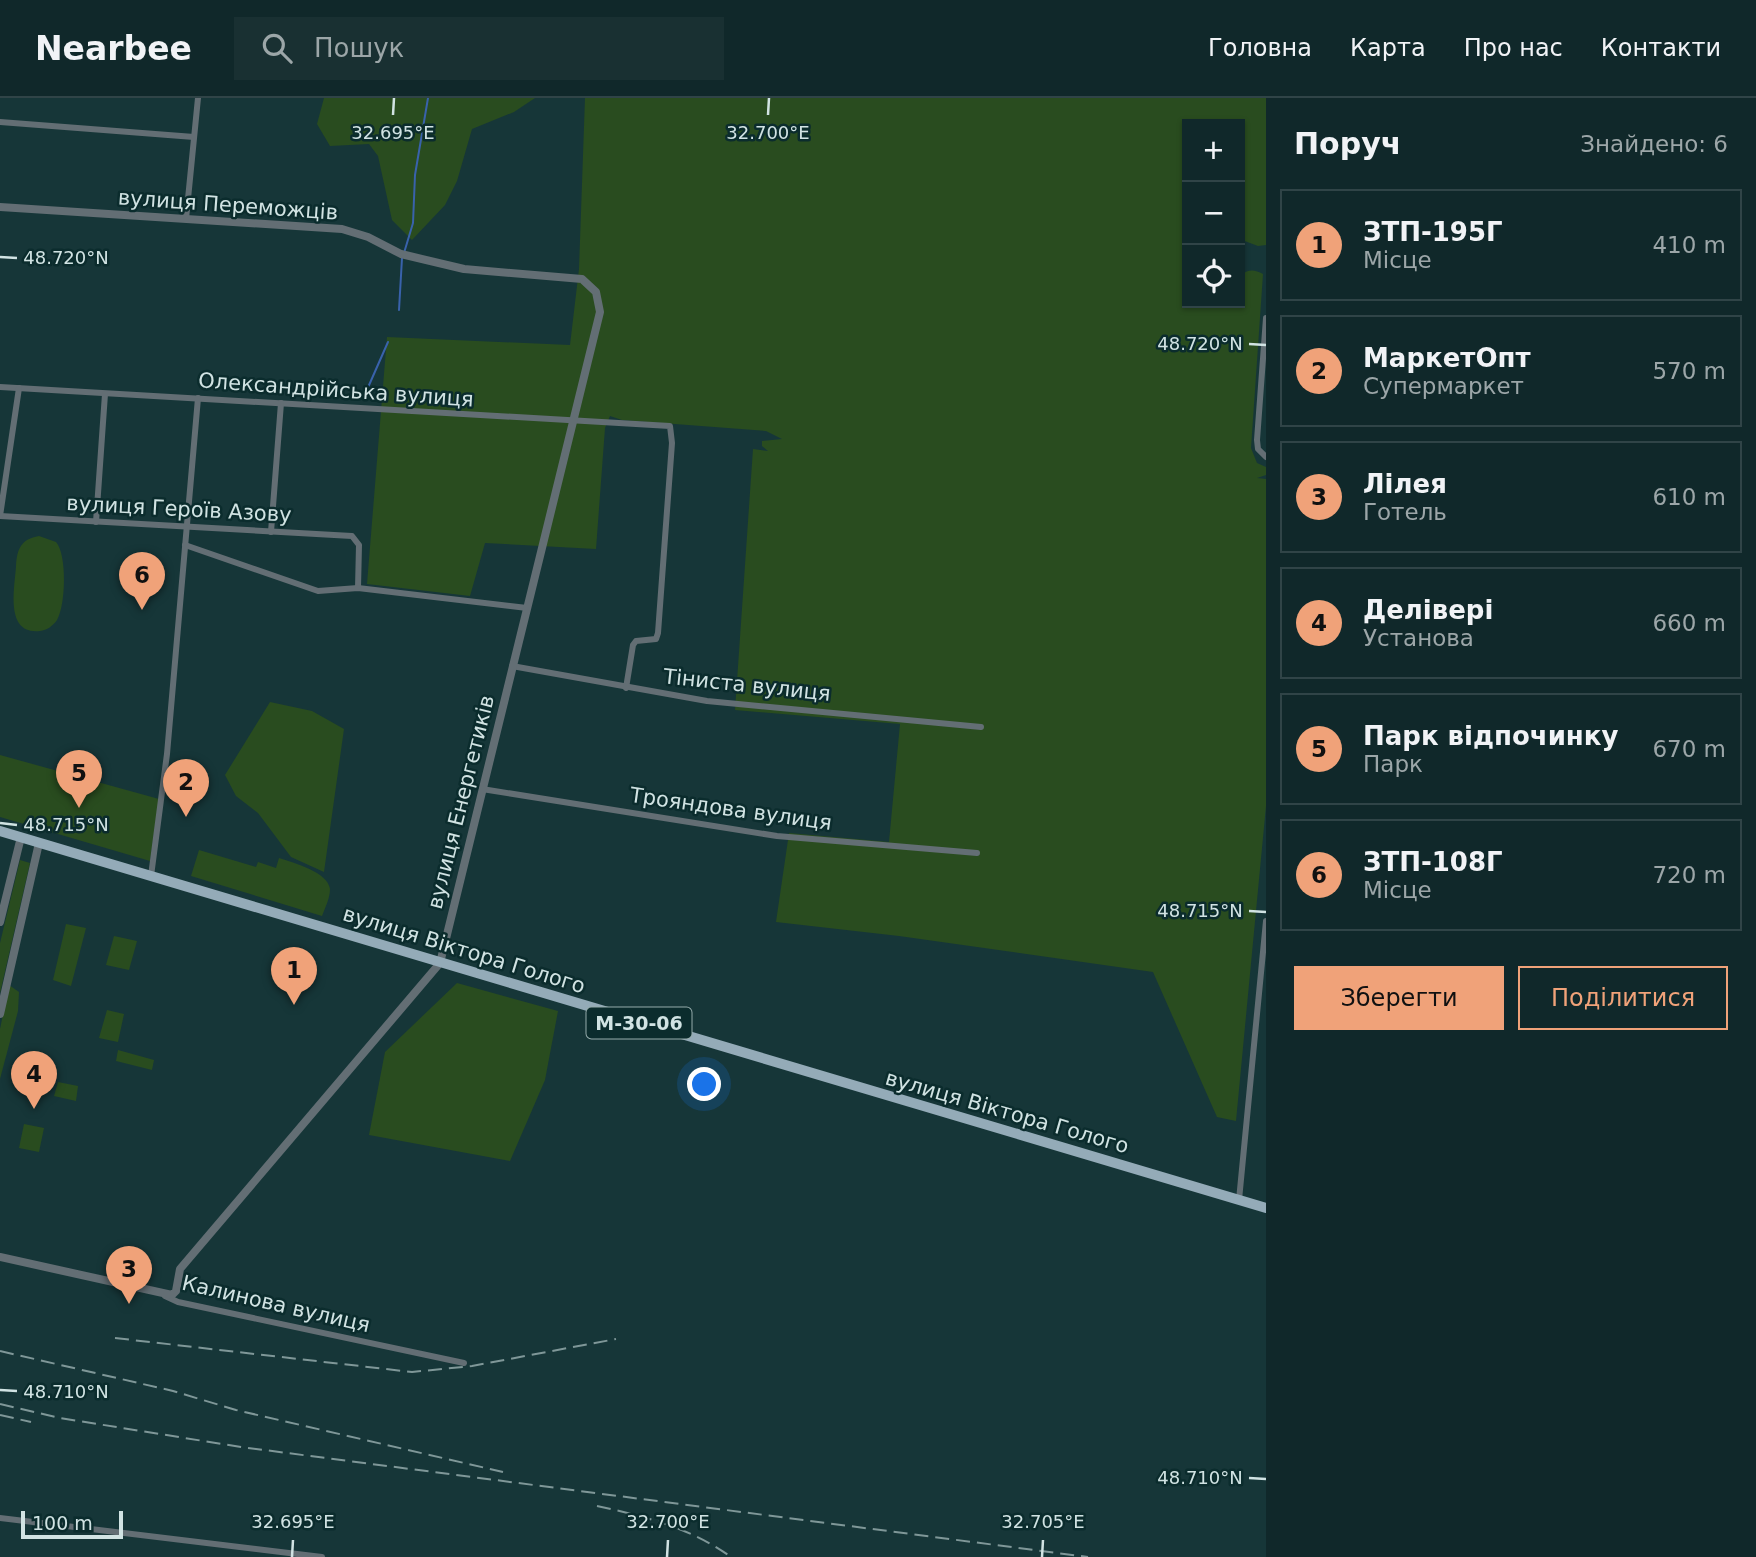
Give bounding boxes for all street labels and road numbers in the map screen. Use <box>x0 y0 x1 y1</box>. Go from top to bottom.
street label: вулиця Переможців <box>117 185 339 225</box>
street label: Олександрійська вулиця <box>198 368 474 412</box>
street label: вулиця Героїв Азову <box>66 491 292 527</box>
street label: Тіниста вулиця <box>661 664 832 706</box>
street label: вулиця Енергетиків <box>423 693 499 911</box>
street label: Трояндова вулиця <box>628 783 833 835</box>
street label: вулиця Віктора Голого <box>340 902 588 998</box>
road number: М-30-06 <box>586 1007 692 1038</box>
street label: вулиця Віктора Голого <box>882 1066 1132 1158</box>
street label: Калинова вулиця <box>180 1271 372 1337</box>

